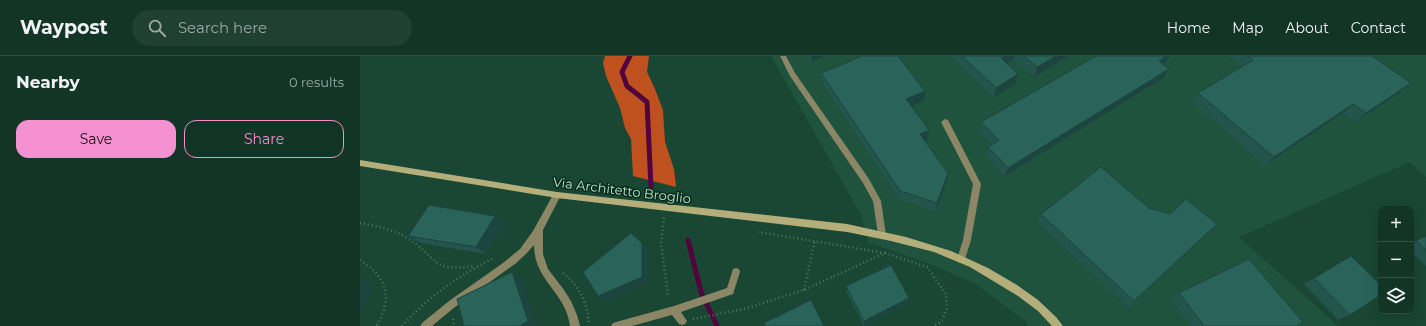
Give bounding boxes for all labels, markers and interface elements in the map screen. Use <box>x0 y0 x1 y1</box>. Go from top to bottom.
search box <box>132 10 412 46</box>
text: Waypost <box>20 16 108 39</box>
icon: search <box>146 17 168 39</box>
text: Search here <box>178 18 267 37</box>
text: Home <box>1167 19 1210 37</box>
text: Map <box>1232 19 1263 37</box>
text: About <box>1285 19 1329 37</box>
text: Contact <box>1351 19 1406 37</box>
text: Nearby <box>16 72 80 92</box>
text: 0 results <box>289 74 344 90</box>
button: Save <box>16 120 176 158</box>
button: Share <box>184 120 344 158</box>
street label: Via Architetto Broglio <box>552 174 692 206</box>
map controls <box>1378 206 1414 314</box>
button: + <box>1378 206 1414 242</box>
button: − <box>1378 242 1414 278</box>
button: layers <box>1378 278 1414 314</box>

